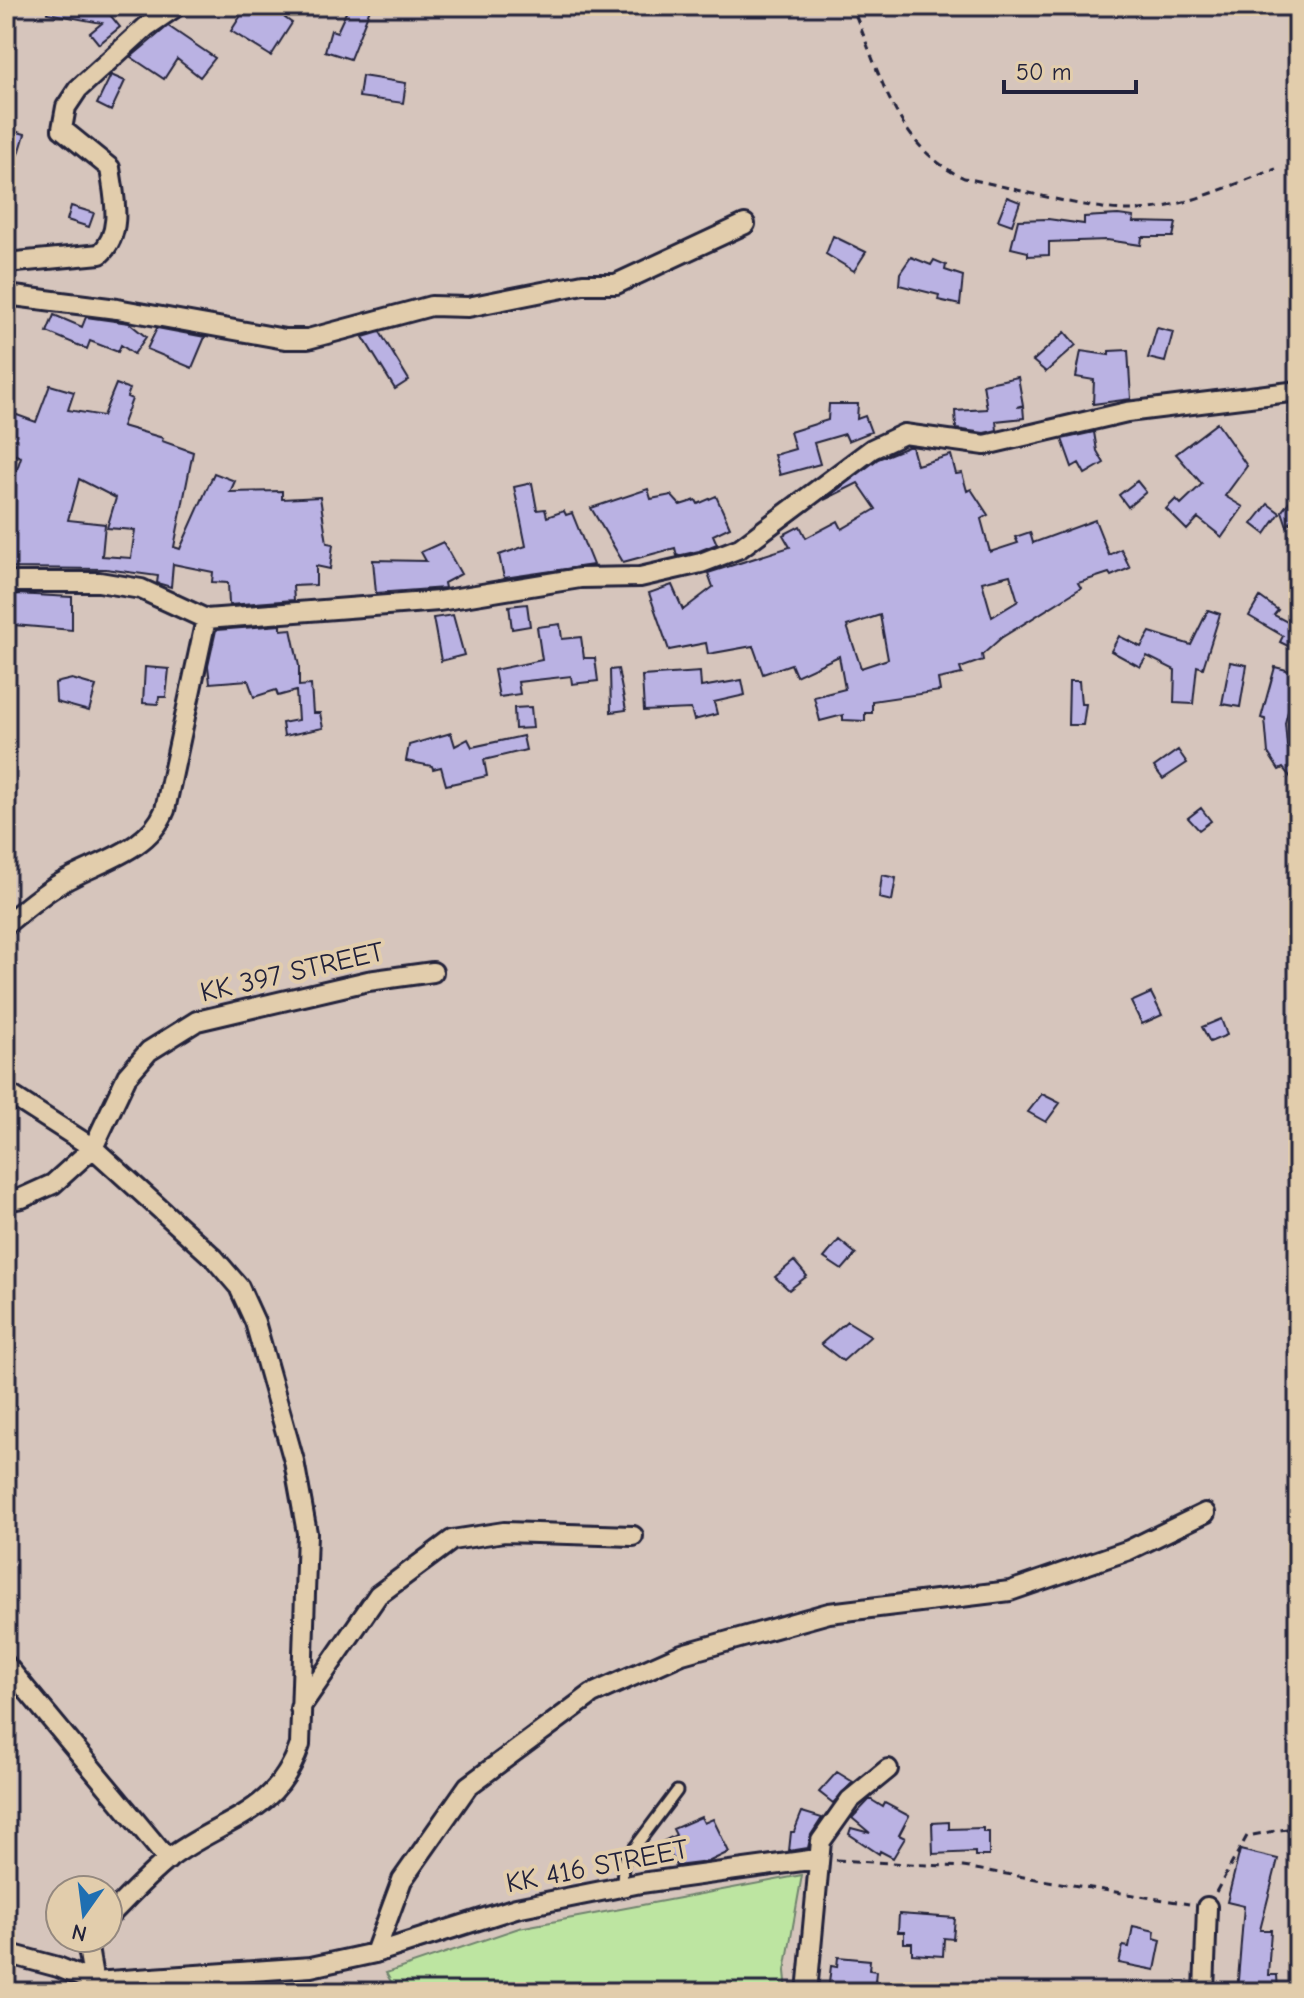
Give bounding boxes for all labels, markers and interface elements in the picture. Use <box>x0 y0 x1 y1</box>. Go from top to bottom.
scale bar <box>1004 44 1136 94</box>
text: 50 m <box>1016 58 1072 86</box>
street label: KK 397 STREET <box>197 935 387 1009</box>
street label: KK 416 STREET <box>503 1833 691 1899</box>
north arrow <box>44 1874 124 1954</box>
text: N <box>69 1918 90 1947</box>

